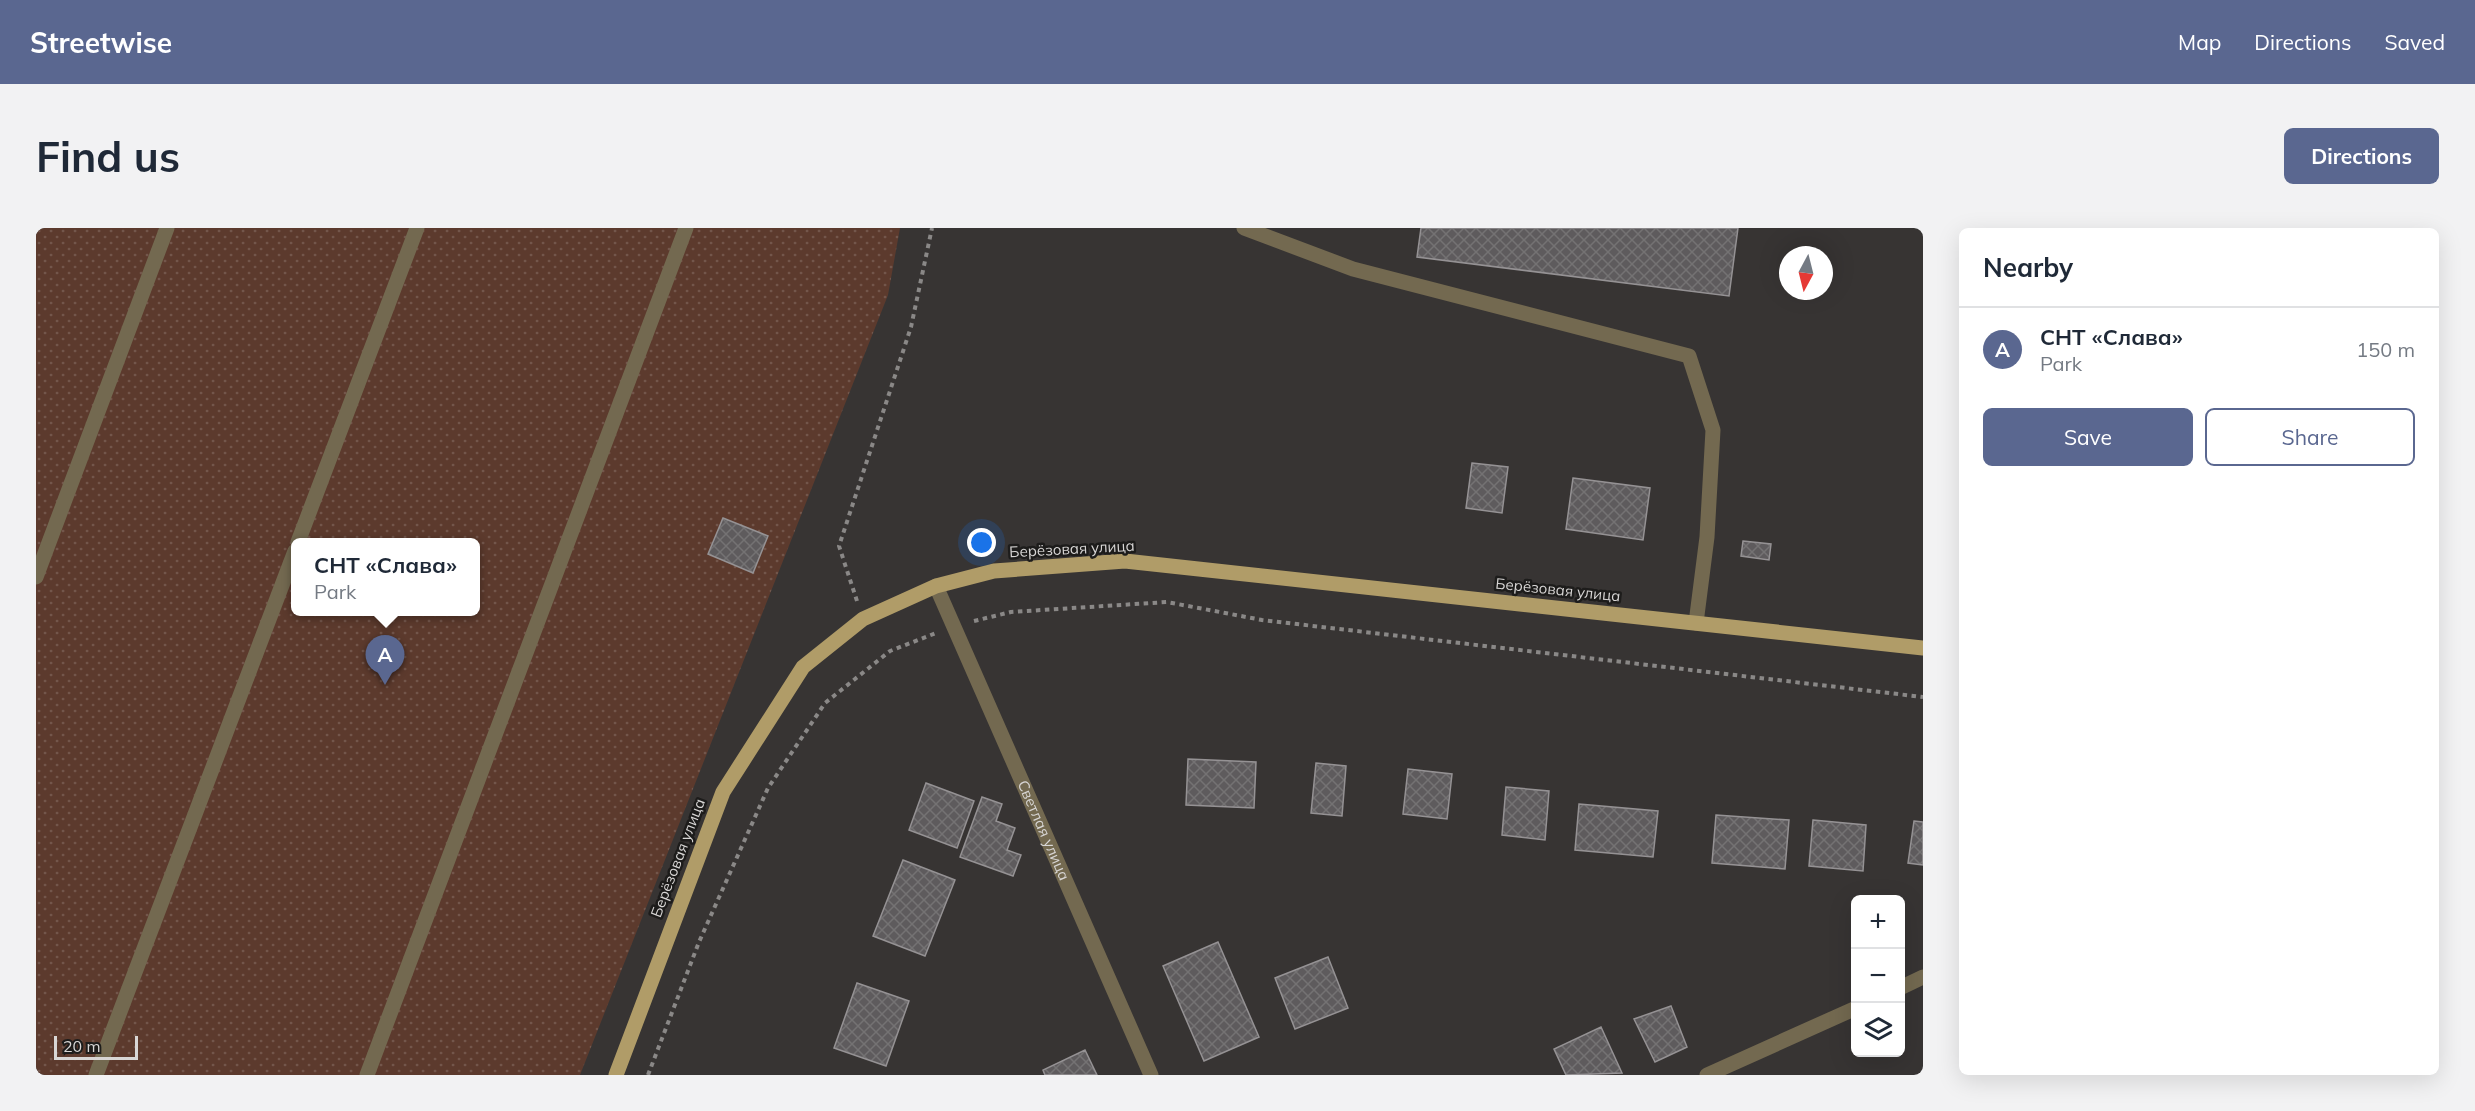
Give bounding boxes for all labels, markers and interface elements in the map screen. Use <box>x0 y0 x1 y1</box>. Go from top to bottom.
text: Streetwise <box>30 25 172 60</box>
text: Map <box>2178 29 2221 55</box>
text: Directions <box>2254 29 2351 55</box>
text: Saved <box>2384 29 2445 55</box>
button: Directions <box>2284 128 2439 184</box>
text: Find us <box>36 130 180 183</box>
north arrow <box>1779 246 1833 300</box>
text: Nearby <box>1983 251 2073 284</box>
text: СНТ «Слава» <box>2040 323 2183 351</box>
text: A <box>1995 337 2010 362</box>
text: 150 m <box>2356 337 2415 362</box>
text: Park <box>2040 351 2082 376</box>
button: Save <box>1983 408 2193 466</box>
button: Share <box>2205 408 2415 466</box>
your location <box>967 528 996 557</box>
street label: Берёзовая улица <box>1009 536 1135 561</box>
popup <box>291 538 480 616</box>
text: СНТ «Слава» <box>314 551 457 579</box>
street label: Берёзовая улица <box>1495 573 1622 606</box>
text: Park <box>314 579 356 604</box>
pin: A <box>366 636 404 685</box>
street label: Светлая улица <box>1014 777 1074 883</box>
street label: Берёзовая улица <box>646 796 709 920</box>
map controls <box>1851 895 1905 1057</box>
button: + <box>1851 895 1905 949</box>
button: − <box>1851 949 1905 1003</box>
button: layers <box>1851 1003 1905 1057</box>
scale bar <box>54 1033 138 1060</box>
text: 20 m <box>63 1036 100 1056</box>

